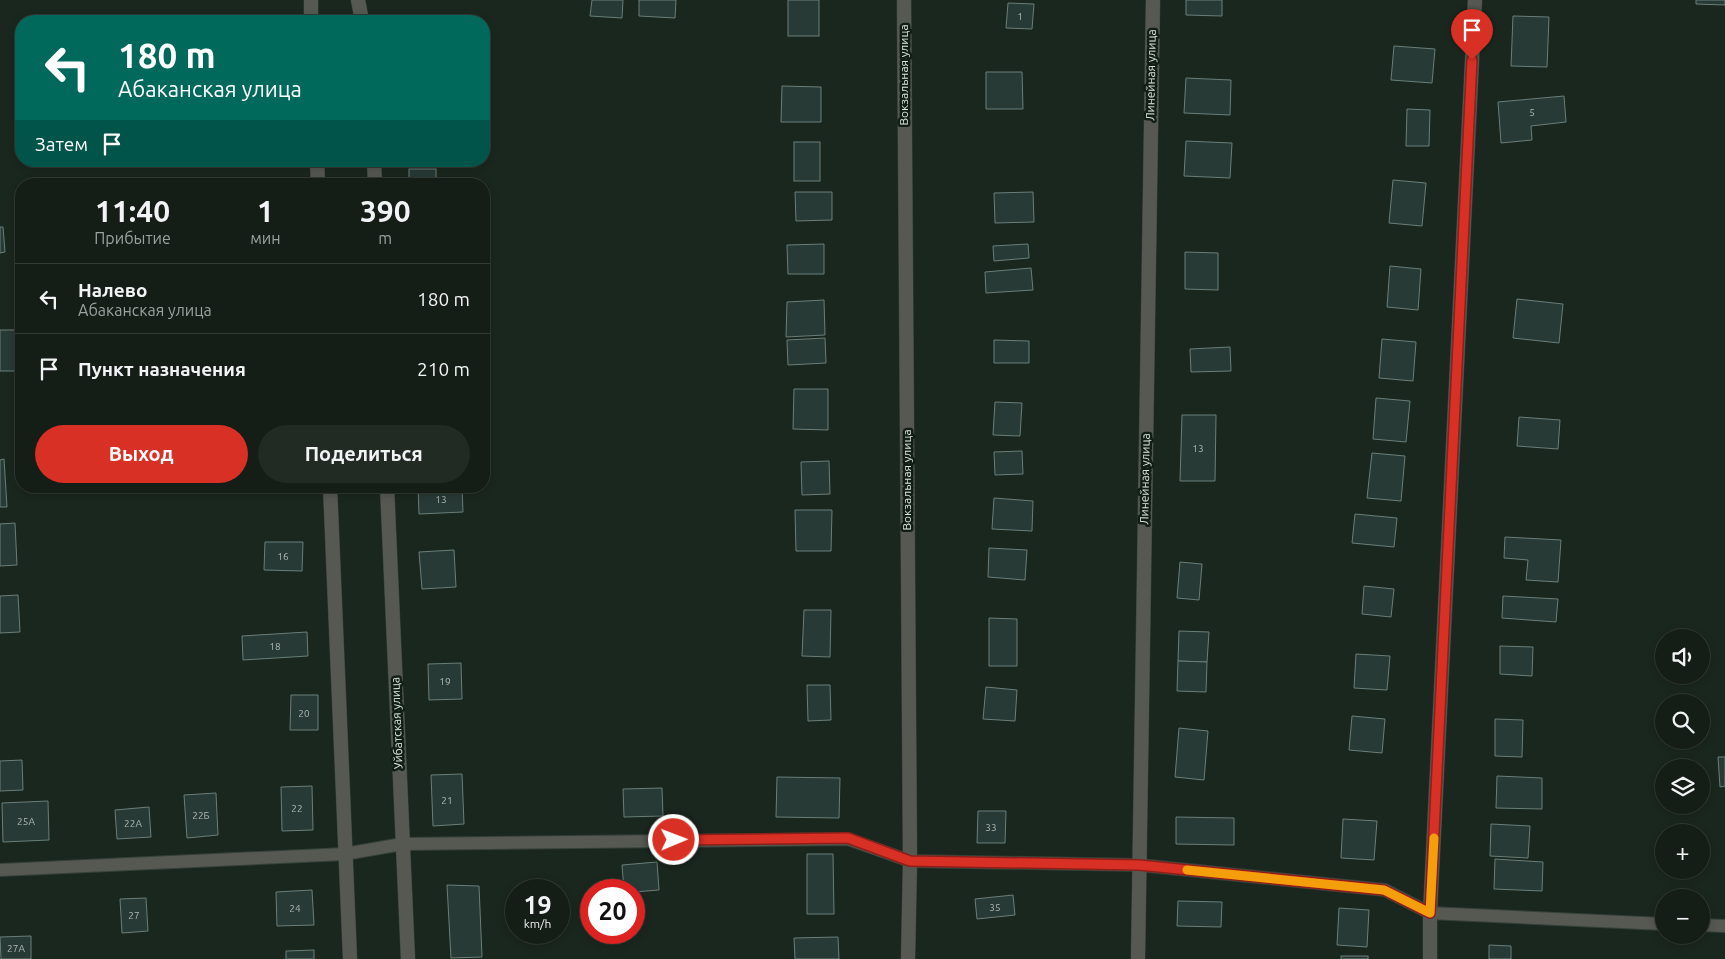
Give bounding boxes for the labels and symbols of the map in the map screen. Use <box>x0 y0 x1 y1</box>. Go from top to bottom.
pin <box>1451 9 1493 60</box>
house number: 1 <box>1017 11 1023 22</box>
street label: Вокзальная улица <box>897 24 910 126</box>
street label: Линейная улица <box>1143 29 1158 121</box>
house number: 5 <box>1529 107 1535 118</box>
street label: Вокзальная улица <box>900 429 913 531</box>
street label: Линейная улица <box>1137 433 1152 525</box>
house number: 13 <box>1192 443 1204 454</box>
house number: 13 <box>435 494 447 505</box>
house number: 16 <box>277 551 289 562</box>
house number: 18 <box>269 641 281 652</box>
house number: 19 <box>439 676 451 687</box>
street label: Уйбатская улица <box>388 677 405 769</box>
house number: 20 <box>298 708 310 719</box>
house number: 21 <box>441 795 453 806</box>
house number: 22 <box>291 803 303 814</box>
house number: 22Б <box>192 810 210 821</box>
position arrow <box>647 813 699 865</box>
house number: 25А <box>17 816 35 827</box>
house number: 22А <box>124 818 142 829</box>
house number: 33 <box>985 822 997 833</box>
speed limit sign: 20 <box>580 879 645 944</box>
house number: 35 <box>989 902 1001 913</box>
house number: 24 <box>289 903 301 914</box>
house number: 27 <box>128 910 140 921</box>
house number: 27А <box>7 943 25 954</box>

